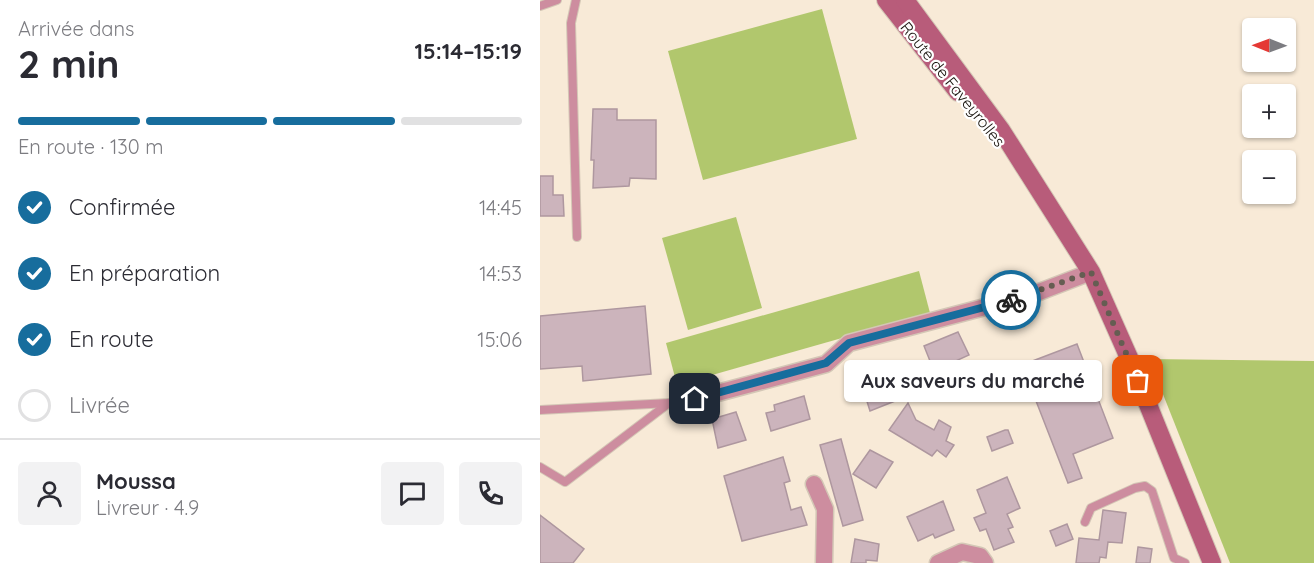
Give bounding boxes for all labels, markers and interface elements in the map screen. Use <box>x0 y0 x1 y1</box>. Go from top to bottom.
text: Arrivée dans <box>18 16 134 41</box>
street label: Route de Faveyrolles <box>896 17 1010 151</box>
north arrow <box>1242 18 1296 72</box>
map controls <box>1242 18 1296 204</box>
text: 15:14–15:19 <box>415 37 522 65</box>
text: 2 min <box>18 39 120 88</box>
button: + <box>1242 84 1296 138</box>
text: En route · 130 m <box>18 134 163 159</box>
button: − <box>1242 150 1296 204</box>
icon: check <box>18 191 51 224</box>
text: Confirmée <box>69 193 175 221</box>
text: 14:45 <box>479 195 522 220</box>
icon: check <box>18 257 51 290</box>
text: En préparation <box>69 259 220 287</box>
text: 14:53 <box>479 261 522 286</box>
courier <box>981 270 1041 330</box>
icon: bike <box>995 284 1028 317</box>
icon: check <box>18 323 51 356</box>
text: En route <box>69 325 154 353</box>
text: 15:06 <box>477 327 522 352</box>
pin <box>1112 355 1163 406</box>
callout: Aux saveurs du marché <box>844 360 1102 402</box>
icon: bag <box>1121 364 1154 397</box>
text: Aux saveurs du marché <box>861 368 1085 393</box>
pin <box>669 373 720 424</box>
icon: home <box>678 382 711 415</box>
text: Livrée <box>69 391 130 419</box>
button: person <box>18 462 81 525</box>
button: chat <box>381 462 444 525</box>
button: phone <box>459 462 522 525</box>
text: Moussa <box>96 467 176 495</box>
text: Livreur · 4.9 <box>96 495 199 520</box>

